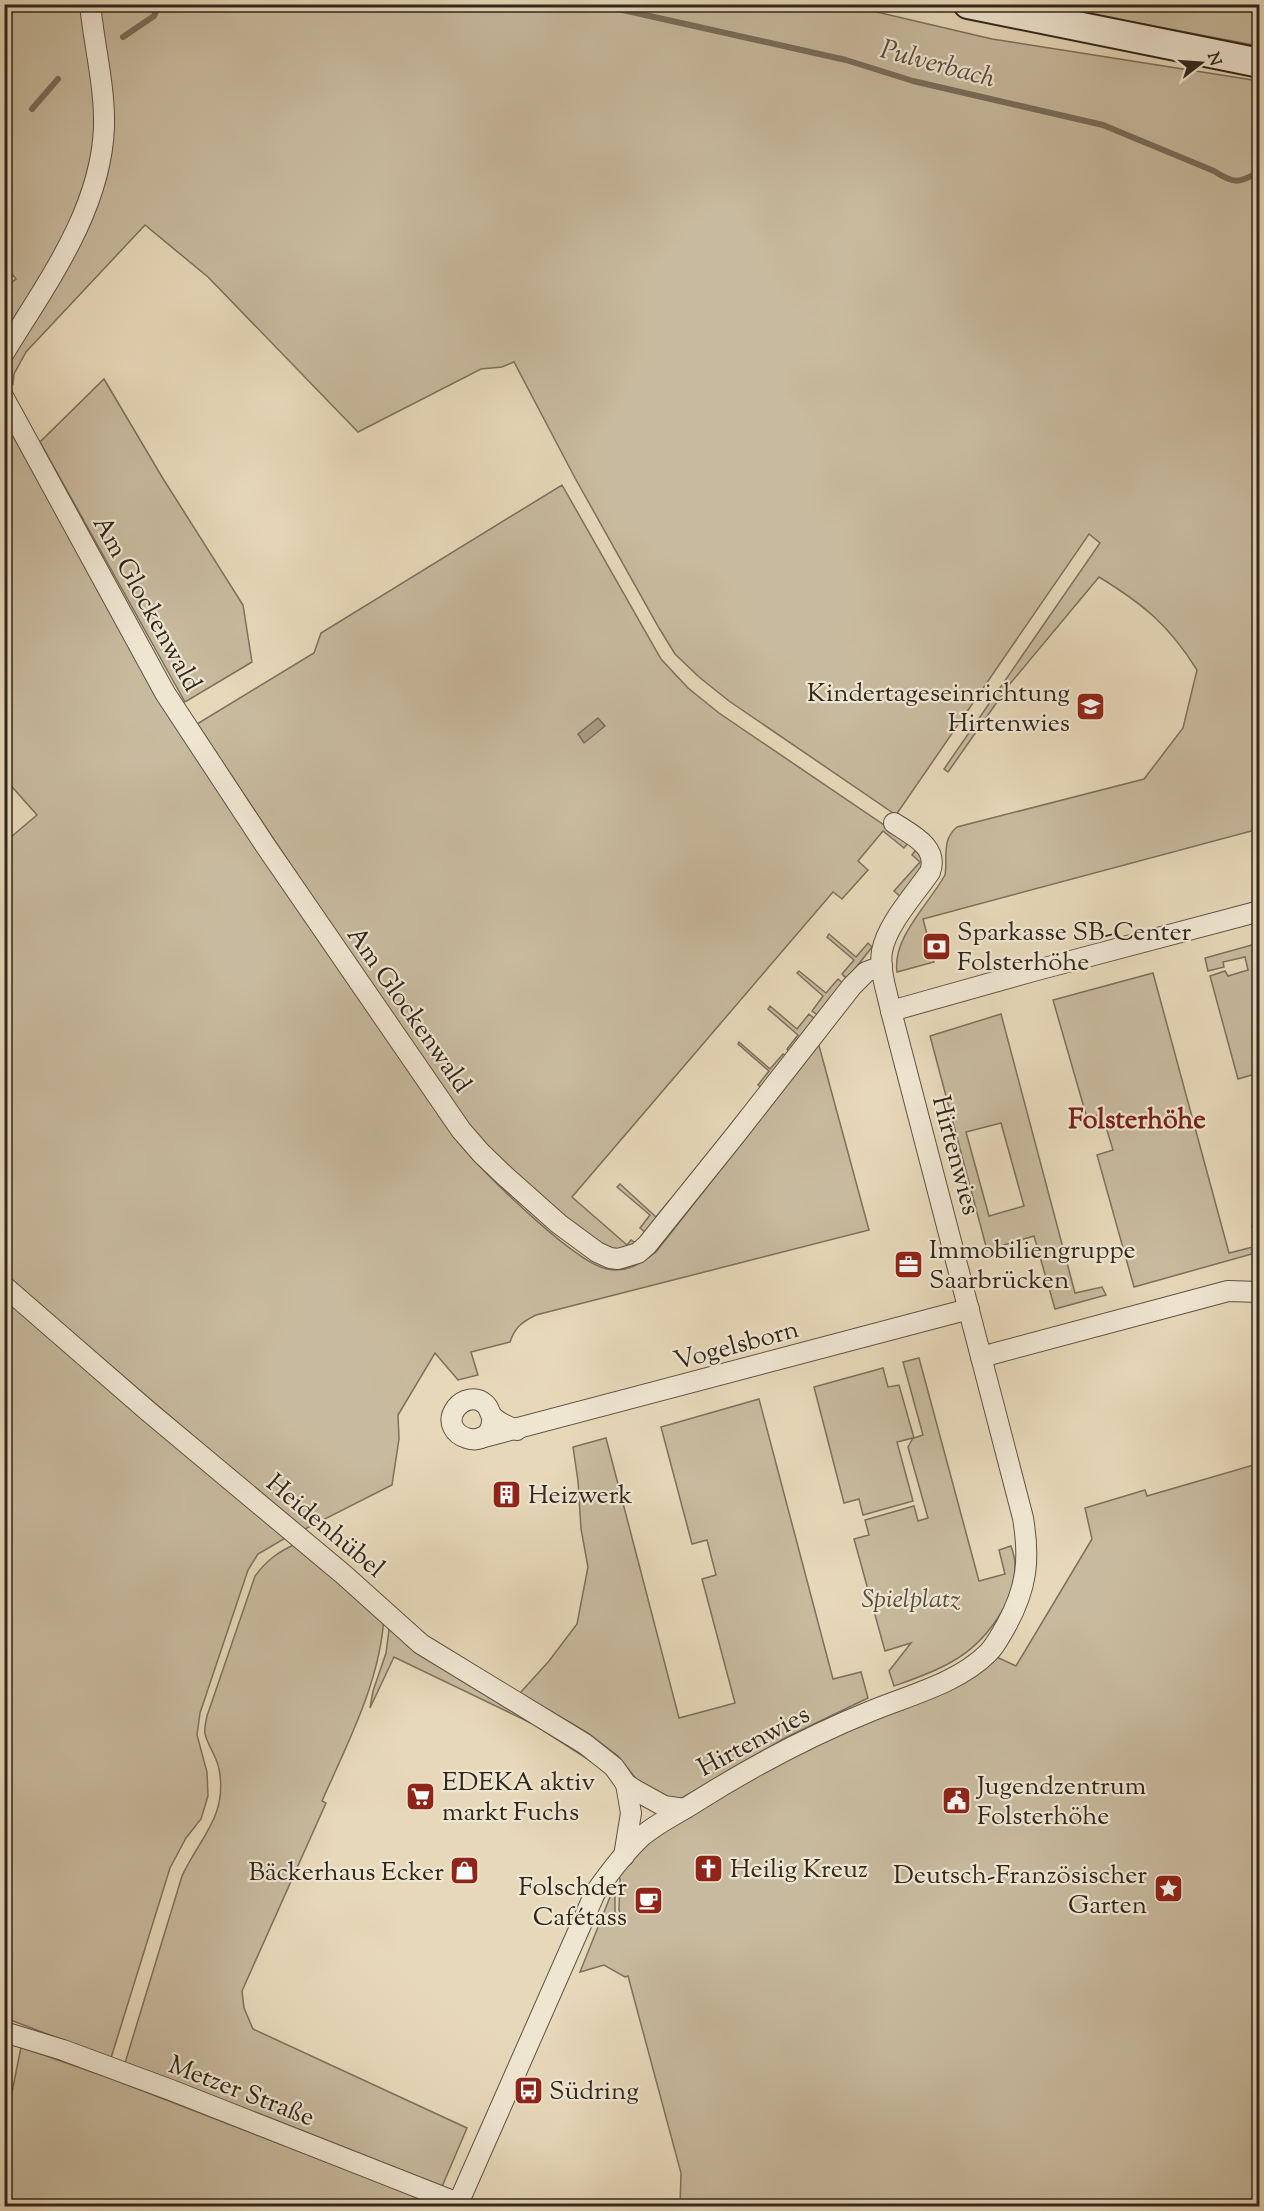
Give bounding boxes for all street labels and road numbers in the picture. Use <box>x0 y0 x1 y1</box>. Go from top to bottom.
street label: Am Glockenwald <box>82 510 210 699</box>
street label: Am Glockenwald <box>337 920 479 1101</box>
street label: Hirtenwies <box>921 1092 988 1219</box>
street label: Vogelsborn <box>670 1312 803 1381</box>
street label: Heidenhübel <box>257 1466 392 1588</box>
street label: Hirtenwies <box>692 1697 817 1787</box>
street label: Metzer Straße <box>163 2048 319 2137</box>

